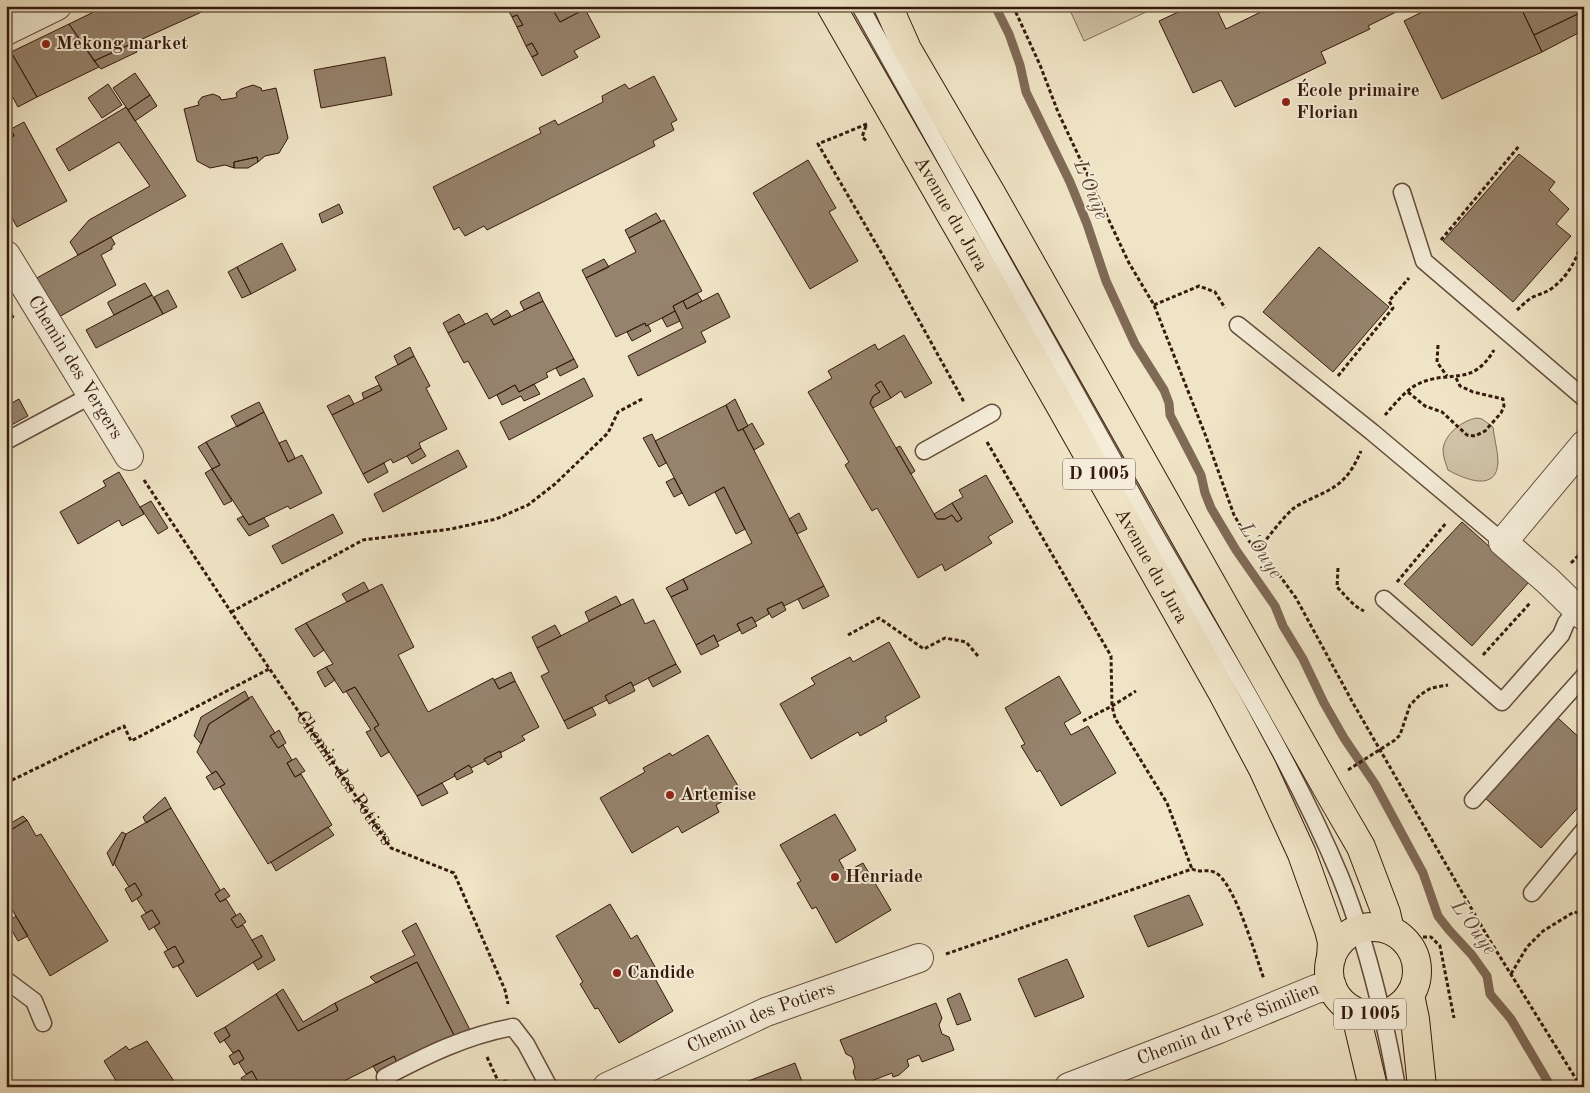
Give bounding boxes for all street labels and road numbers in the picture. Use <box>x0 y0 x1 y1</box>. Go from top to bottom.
street label: Avenue du Jura <box>910 154 991 275</box>
street label: Chemin des Vergers <box>24 293 126 443</box>
road number: D 1005 <box>1063 458 1135 489</box>
street label: Avenue du Jura <box>1111 505 1191 627</box>
street label: Chemin des Potiers <box>292 708 396 849</box>
street label: Chemin des Potiers <box>684 979 837 1057</box>
street label: Chemin du Pré Similien <box>1134 979 1322 1069</box>
road number: D 1005 <box>1334 999 1406 1030</box>

